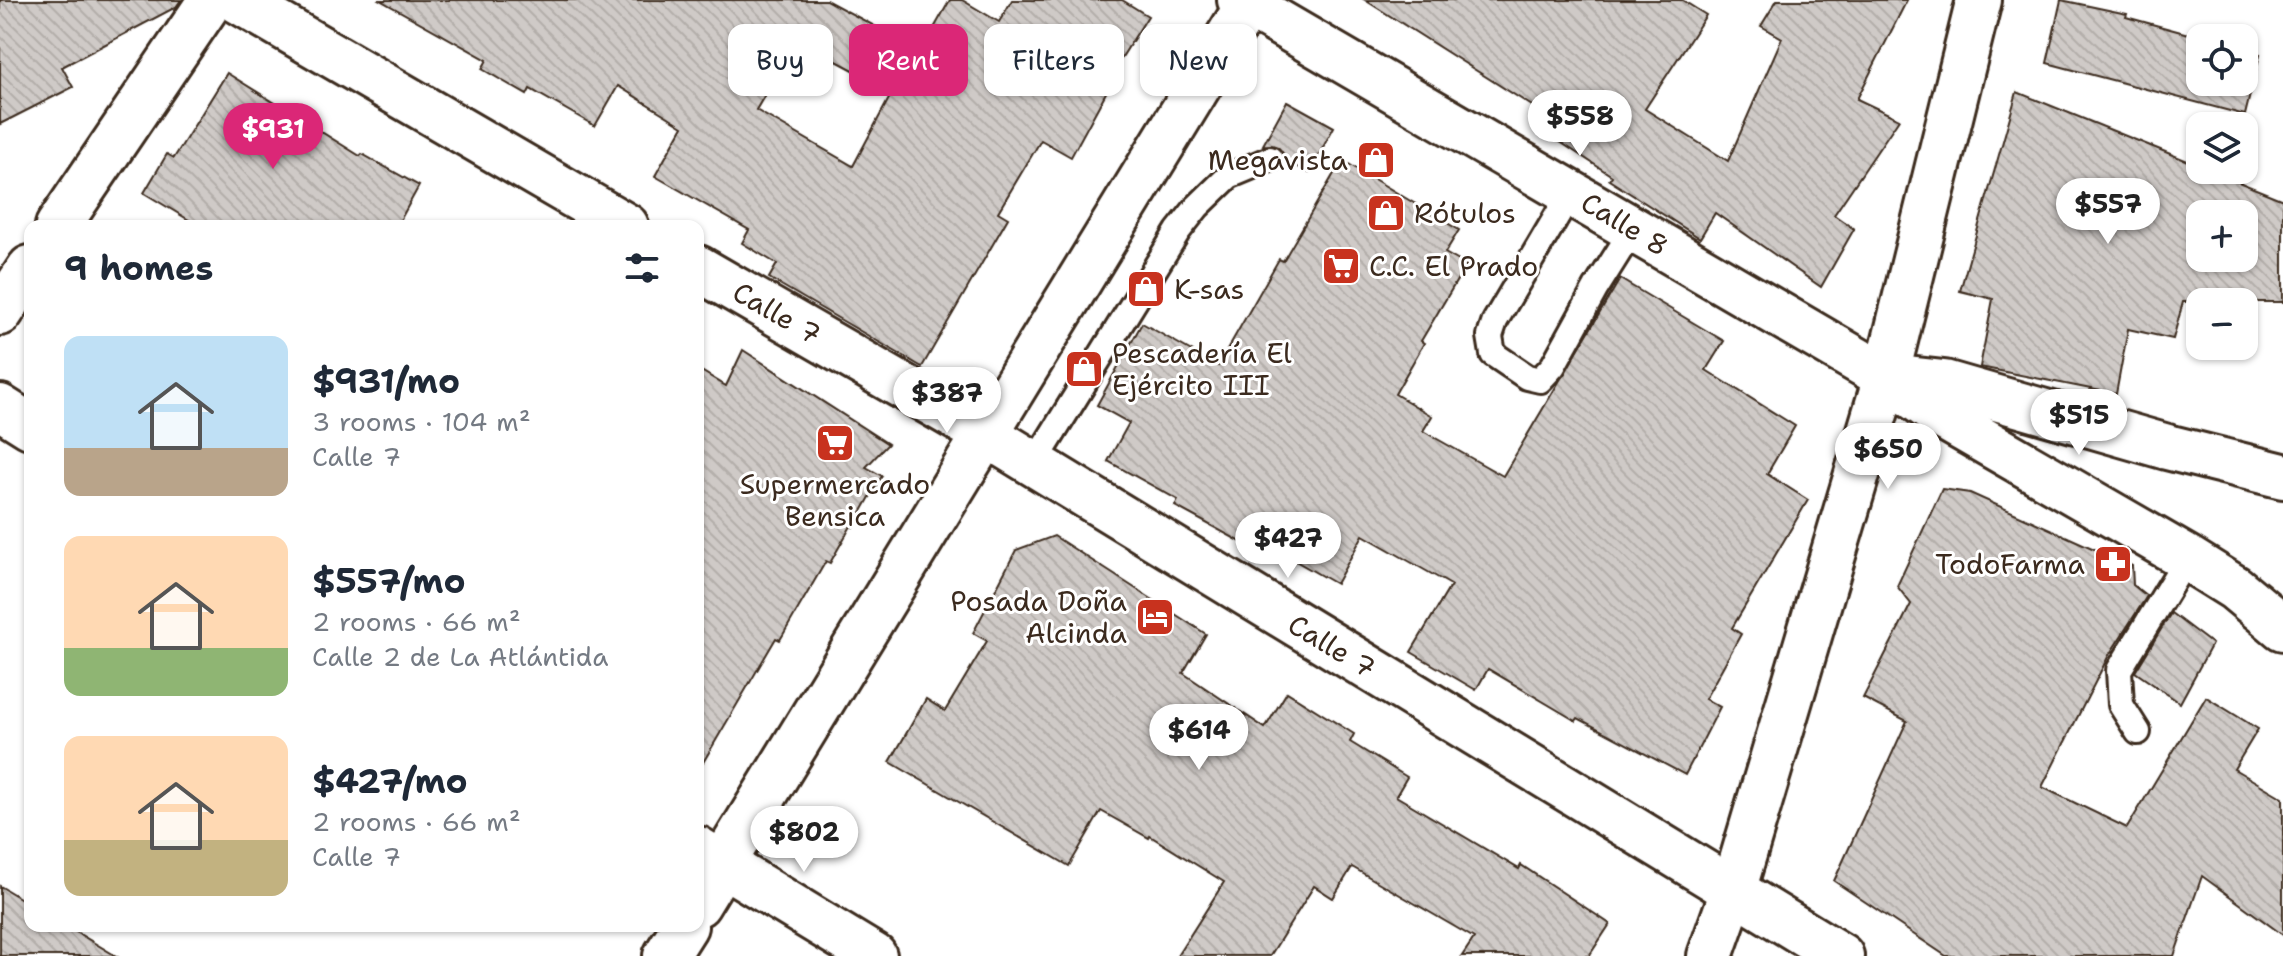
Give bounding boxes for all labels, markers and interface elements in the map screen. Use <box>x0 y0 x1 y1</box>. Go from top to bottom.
chip: Buy <box>728 24 833 96</box>
chip: Rent <box>849 24 968 96</box>
chip: Filters <box>984 24 1124 96</box>
chip: New <box>1140 24 1257 96</box>
map controls <box>2186 24 2258 360</box>
button: locate <box>2186 24 2258 96</box>
pin: $558 <box>1533 90 1627 158</box>
text: $558 <box>1546 98 1614 133</box>
pin: $931 <box>226 103 320 171</box>
text: $931 <box>241 111 305 146</box>
button: layers <box>2186 112 2258 184</box>
shop icon: Megavista <box>1355 139 1397 181</box>
place label: Megavista <box>1208 141 1348 179</box>
pin: $557 <box>2061 178 2155 246</box>
street label: Calle 8 <box>1574 183 1676 265</box>
text: $557 <box>2074 186 2142 221</box>
shop icon: Rótulos <box>1365 192 1407 234</box>
place label: Rótulos <box>1414 194 1516 232</box>
button: + <box>2186 200 2258 272</box>
text: 9 homes <box>64 245 213 291</box>
supermarket icon: C.C. El Prado <box>1320 245 1362 287</box>
icon: filters <box>620 246 664 290</box>
place label: C.C. El Prado <box>1369 247 1538 285</box>
shop icon: K-sas <box>1125 268 1167 310</box>
place label: K-sas <box>1174 270 1244 308</box>
street label: Calle 7 <box>726 273 828 353</box>
button: − <box>2186 288 2258 360</box>
place label: Pescadería El Ejército III <box>1112 334 1292 404</box>
shop icon: Pescadería El Ejército III <box>1063 348 1105 390</box>
text: $931/mo <box>312 358 460 404</box>
pin: $387 <box>900 367 994 435</box>
icon: home <box>128 368 224 464</box>
text: $387 <box>911 375 983 410</box>
pin: $515 <box>2032 389 2126 457</box>
text: $515 <box>2048 397 2110 432</box>
text: 3 rooms · 104 m² <box>312 404 531 439</box>
supermarket icon: Supermercado Bensica <box>814 422 856 464</box>
pin: $650 <box>1841 423 1935 491</box>
text: $650 <box>1853 431 1923 466</box>
text: Calle 7 <box>312 439 401 474</box>
place label: Supermercado Bensica <box>740 465 930 535</box>
pin: $427 <box>1241 512 1335 580</box>
text: $427 <box>1253 520 1323 555</box>
pharmacy icon: TodoFarma <box>2092 543 2134 585</box>
place label: TodoFarma <box>1935 545 2085 583</box>
text: $557/mo <box>312 558 466 604</box>
icon: home <box>128 568 224 664</box>
place label: Posada Doña Alcinda <box>950 582 1127 652</box>
hotel icon: Posada Doña Alcinda <box>1134 596 1176 638</box>
text: 2 rooms · 66 m² <box>312 604 521 639</box>
street label: Calle 7 <box>1281 605 1383 687</box>
text: Calle 2 de La Atlántida <box>312 639 609 674</box>
pin: $614 <box>1152 704 1246 772</box>
text: $614 <box>1167 712 1231 747</box>
text: $427/mo <box>312 758 468 804</box>
icon: home <box>128 768 224 864</box>
text: 2 rooms · 66 m² <box>312 804 521 839</box>
pin: $802 <box>757 806 851 874</box>
text: $802 <box>768 814 840 849</box>
text: Calle 7 <box>312 839 401 874</box>

